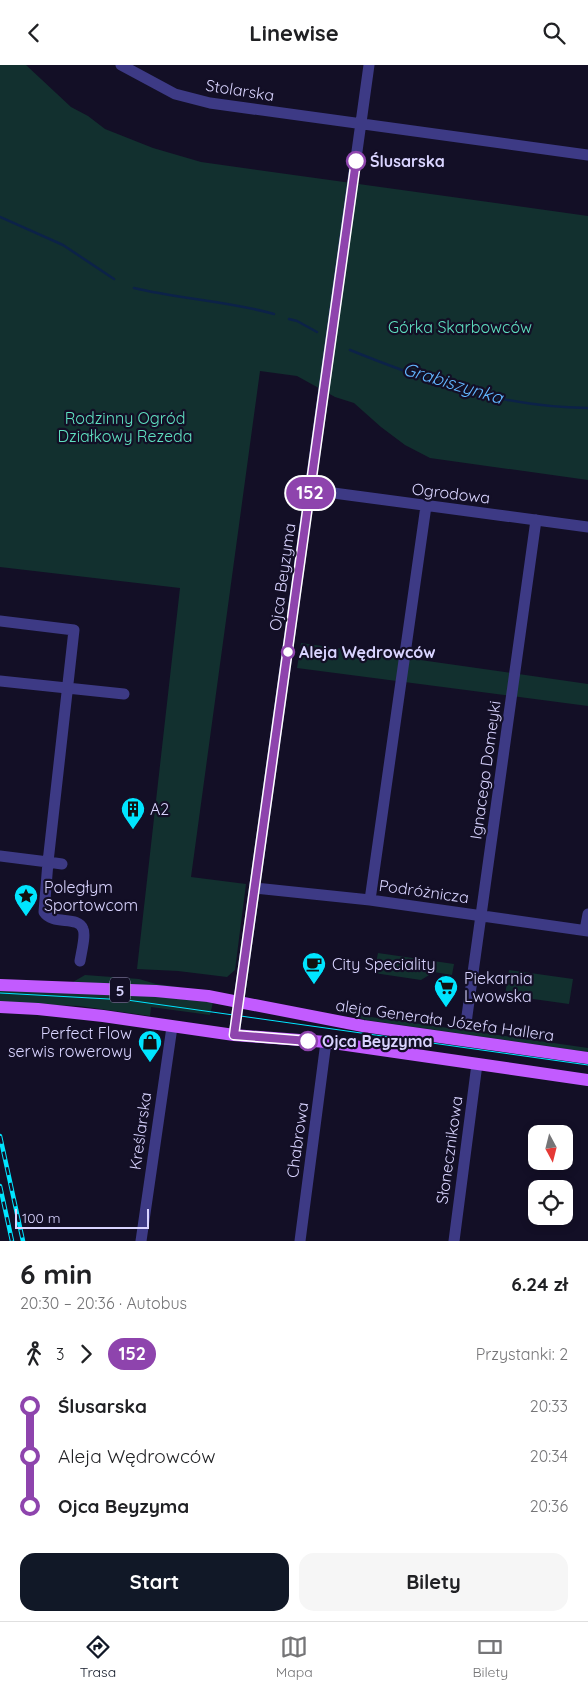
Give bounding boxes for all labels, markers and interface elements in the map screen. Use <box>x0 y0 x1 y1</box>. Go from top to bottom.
icon: back <box>20 19 48 47</box>
text: Linewise <box>249 19 339 47</box>
icon: search <box>540 19 568 47</box>
street label: Stolarska <box>204 75 276 105</box>
marker: Ślusarska <box>346 151 366 171</box>
place label: Ślusarska <box>370 151 445 171</box>
park label: Górka Skarbowców <box>388 317 532 337</box>
water label: Grabiszynka <box>400 357 507 409</box>
park label: Rodzinny Ogród Działkowy Rezeda <box>58 408 192 446</box>
line badge: 152 <box>281 477 339 509</box>
street label: Ogrodowa <box>411 478 491 508</box>
text: 152 <box>296 481 324 504</box>
street label: Ojca Beyzyma <box>265 522 299 632</box>
place label: Aleja Wędrowców <box>299 642 436 662</box>
marker: Aleja Wędrowców <box>281 645 295 659</box>
street label: Ignacego Domeyki <box>465 699 505 841</box>
building icon: A2 <box>120 796 146 830</box>
place label: A2 <box>150 799 169 819</box>
street label: Podróżnicza <box>378 875 470 907</box>
place label: Poległym Sportowcom <box>44 877 138 915</box>
place icon: Poległym Sportowcom <box>13 883 39 917</box>
cafe icon: City Speciality <box>301 951 327 985</box>
place label: City Speciality <box>332 954 436 974</box>
place label: Piekarnia Lwowska <box>464 968 533 1006</box>
supermarket icon: Piekarnia Lwowska <box>433 974 459 1008</box>
road number: 5 <box>110 977 130 1003</box>
street label: aleja Generała Józefa Hallera <box>334 995 556 1045</box>
place label: Perfect Flow serwis rowerowy <box>8 1023 132 1061</box>
shop icon: Perfect Flow serwis rowerowy <box>137 1029 163 1063</box>
marker: Ojca Beyzyma <box>298 1031 318 1051</box>
place label: Ojca Beyzyma <box>322 1031 433 1051</box>
street label: Kreślarska <box>125 1091 155 1171</box>
street label: Słonecznikowa <box>432 1095 466 1205</box>
street label: Chabrowa <box>282 1101 312 1179</box>
north arrow <box>528 1125 572 1170</box>
map controls <box>528 1125 573 1225</box>
button: locate <box>528 1180 573 1225</box>
scale bar <box>15 1206 149 1229</box>
text: 100 m <box>22 1209 60 1227</box>
text: 6 min <box>20 1256 92 1291</box>
text: 6.24 zł <box>511 1272 568 1296</box>
text: 20:30 – 20:36 · Autobus <box>20 1293 187 1313</box>
icon: walk <box>20 1340 48 1368</box>
icon: forward <box>72 1340 100 1368</box>
text: 152 <box>118 1342 146 1365</box>
text: 3 <box>56 1344 64 1364</box>
text: Przystanki: 2 <box>476 1344 568 1364</box>
text: Ślusarska <box>58 1394 147 1418</box>
text: 20:33 <box>530 1396 568 1416</box>
text: Aleja Wędrowców <box>58 1444 216 1468</box>
text: 20:34 <box>530 1446 568 1466</box>
text: Ojca Beyzyma <box>58 1494 189 1518</box>
text: 20:36 <box>530 1496 568 1516</box>
button: Start <box>20 1553 289 1611</box>
button: Bilety <box>299 1553 568 1611</box>
tab: Trasa <box>80 1633 116 1681</box>
tab: Mapa <box>276 1633 313 1681</box>
tab: Bilety <box>472 1633 508 1681</box>

